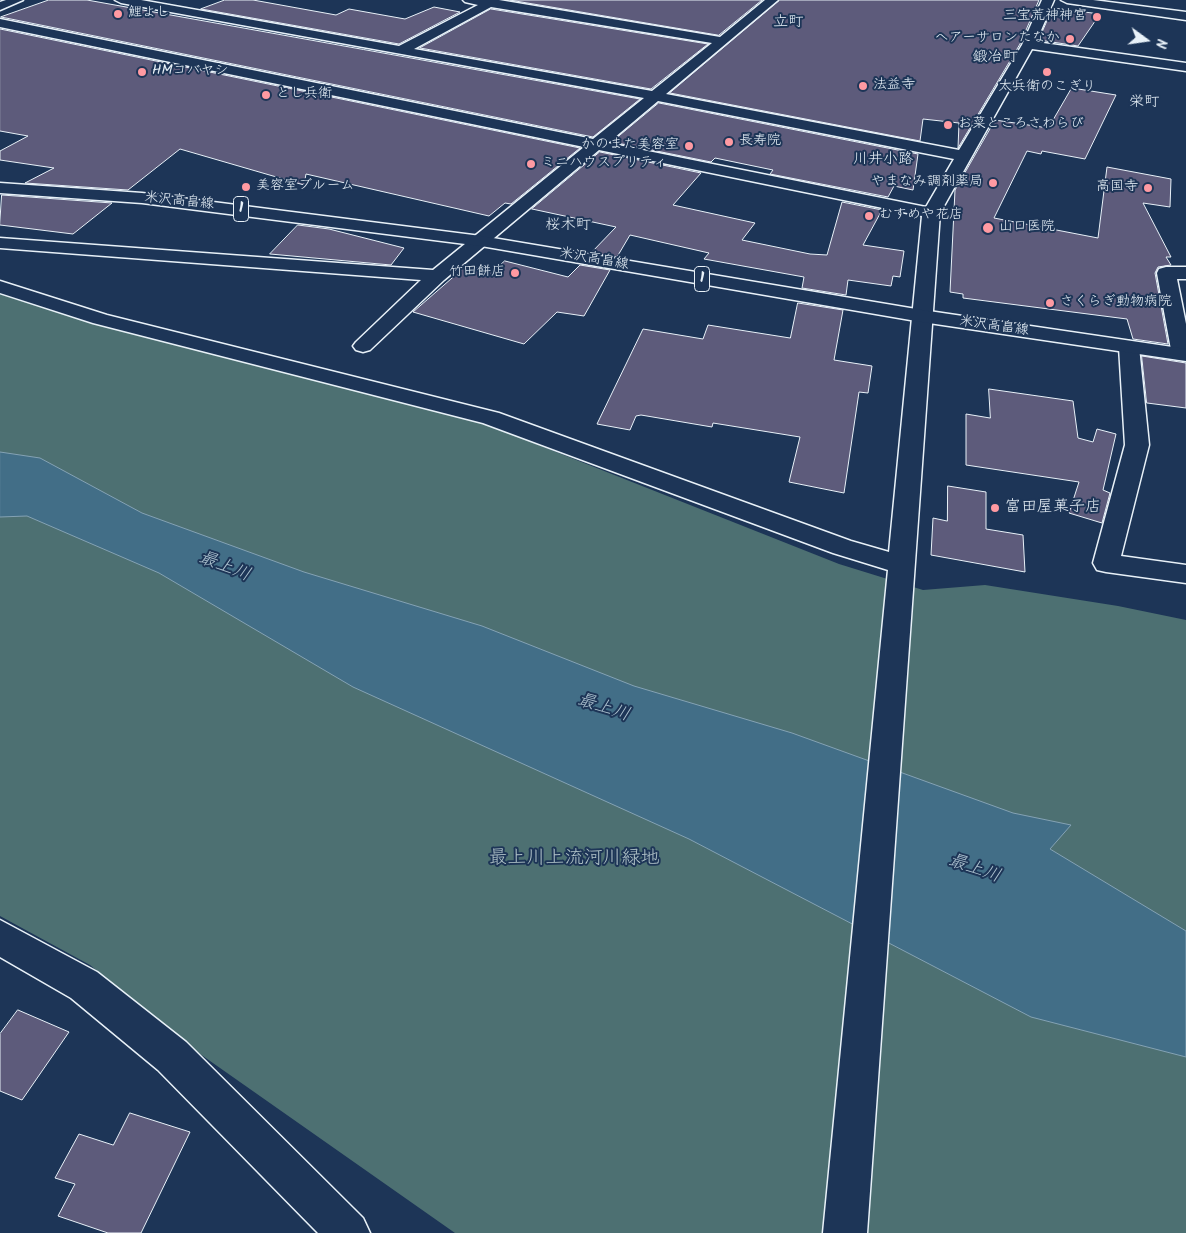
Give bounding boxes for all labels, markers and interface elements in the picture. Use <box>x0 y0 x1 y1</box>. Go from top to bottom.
place label: 鯉よし <box>128 6 170 22</box>
marker: 鯉よし <box>112 8 124 20</box>
place label: 三宝荒神神宮 <box>1003 9 1087 25</box>
marker: 三宝荒神神宮 <box>1091 11 1103 23</box>
district label: 立町 <box>773 14 803 32</box>
north arrow <box>1121 15 1171 65</box>
place label: ヘアーサロンたなか <box>935 31 1060 47</box>
marker: ヘアーサロンたなか <box>1064 33 1076 45</box>
text: N <box>1149 37 1172 51</box>
district label: 鍛冶町 <box>973 49 1017 67</box>
place label: HMコバヤシ <box>152 64 228 80</box>
marker: HMコバヤシ <box>136 66 148 78</box>
marker: 太兵衛のこぎり <box>1041 66 1053 78</box>
place label: 法益寺 <box>873 78 915 94</box>
marker: 法益寺 <box>857 80 869 92</box>
place label: 太兵衛のこぎり <box>998 80 1096 96</box>
place label: とし兵衛 <box>276 87 332 103</box>
marker: とし兵衛 <box>260 89 272 101</box>
district label: 栄町 <box>1129 94 1159 112</box>
place label: お菜ところさわらび <box>958 117 1084 133</box>
marker: お菜ところさわらび <box>942 119 954 131</box>
place label: 長寿院 <box>739 134 781 150</box>
marker: 長寿院 <box>723 136 735 148</box>
place label: かのまた美容室 <box>581 138 679 154</box>
marker: かのまた美容室 <box>683 140 695 152</box>
district label: 川井小路 <box>853 151 913 169</box>
place label: ミニハウスプリティ <box>541 156 667 172</box>
marker: ミニハウスプリティ <box>525 158 537 170</box>
place label: やまなみ調剤薬局 <box>871 175 983 191</box>
marker: やまなみ調剤薬局 <box>987 177 999 189</box>
place label: 美容室ブルーム <box>256 179 355 195</box>
place label: 高国寺 <box>1096 180 1138 196</box>
marker: 美容室ブルーム <box>240 181 252 193</box>
marker: 高国寺 <box>1142 182 1154 194</box>
street label: 米沢高畠線 <box>143 190 215 214</box>
road number: 1 <box>234 196 248 222</box>
place label: むすめや花店 <box>879 208 963 224</box>
marker: むすめや花店 <box>863 210 875 222</box>
district label: 桜木町 <box>546 217 590 235</box>
place label: 山口医院 <box>999 220 1055 236</box>
marker: 山口医院 <box>981 221 995 235</box>
street label: 米沢高畠線 <box>558 246 630 274</box>
place label: 竹田餅店 <box>449 265 505 281</box>
road number: 1 <box>694 266 710 292</box>
marker: 竹田餅店 <box>509 267 521 279</box>
place label: さくらぎ動物病院 <box>1060 295 1172 311</box>
marker: さくらぎ動物病院 <box>1044 297 1056 309</box>
street label: 米沢高畠線 <box>958 314 1030 340</box>
place label: 富田屋菓子店 <box>1005 498 1101 518</box>
marker: 富田屋菓子店 <box>989 502 1001 514</box>
water label: 最上川 <box>195 548 253 588</box>
water label: 最上川 <box>574 690 632 728</box>
park label: 最上川上流河川緑地 <box>489 849 659 871</box>
water label: 最上川 <box>945 851 1003 889</box>

